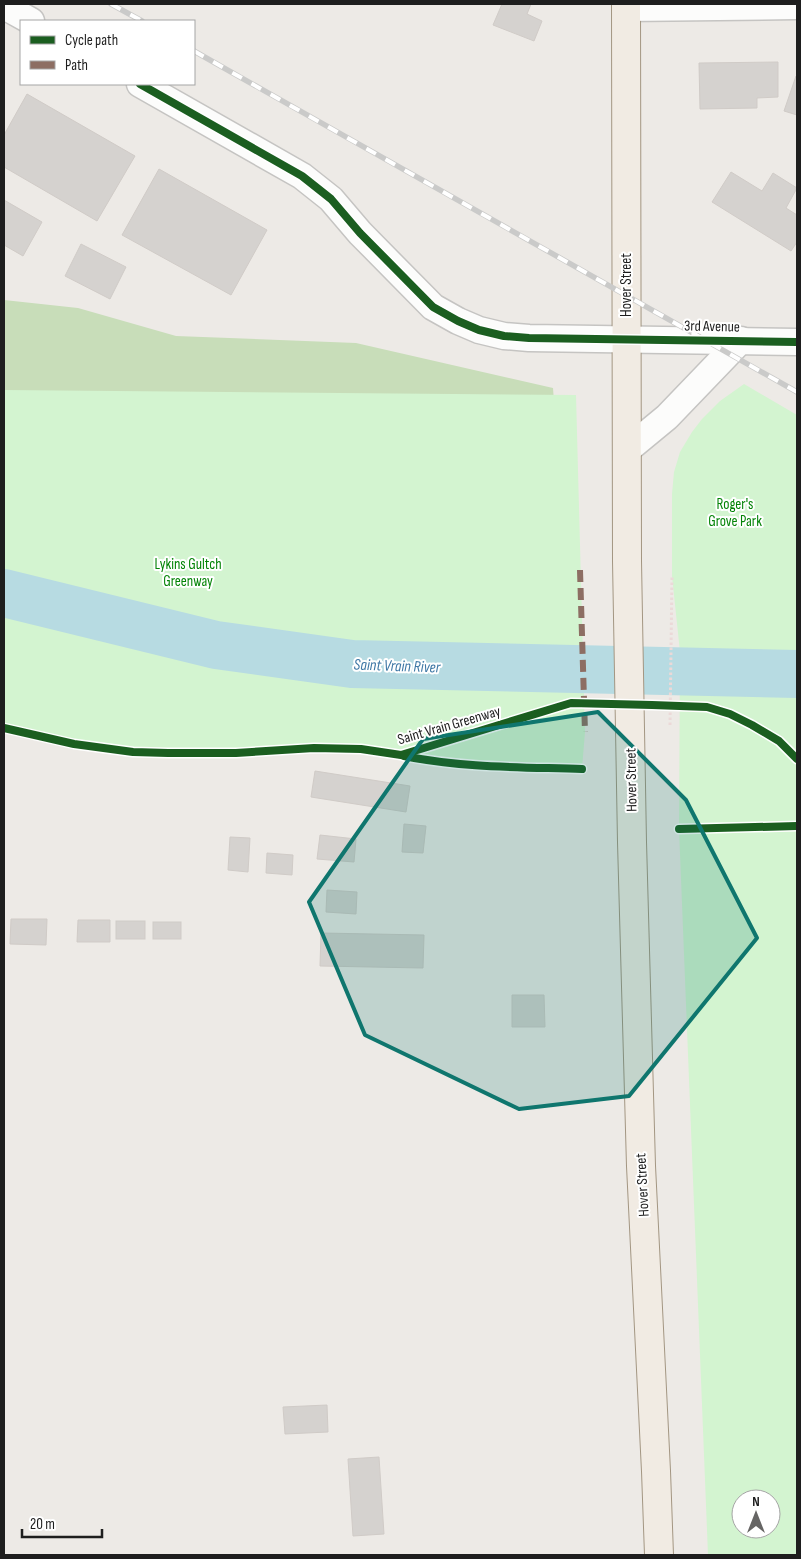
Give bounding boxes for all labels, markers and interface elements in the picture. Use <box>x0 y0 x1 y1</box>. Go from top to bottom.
legend <box>20 20 195 85</box>
text: Cycle path <box>65 31 118 50</box>
text: Path <box>65 56 88 75</box>
street label: Hover Street <box>617 253 636 317</box>
street label: 3rd Avenue <box>684 317 740 336</box>
park label: Roger's Grove Park <box>708 495 762 531</box>
park label: Lykins Gultch Greenway <box>154 555 222 591</box>
water label: Saint Vrain River <box>353 655 441 678</box>
street label: Saint Vrain Greenway <box>395 702 503 749</box>
street label: Hover Street <box>621 748 642 812</box>
street label: Hover Street <box>631 1152 654 1217</box>
north arrow <box>731 1489 781 1539</box>
text: N <box>752 1493 760 1510</box>
scale bar <box>22 1506 102 1538</box>
text: 20 m <box>30 1515 55 1534</box>

